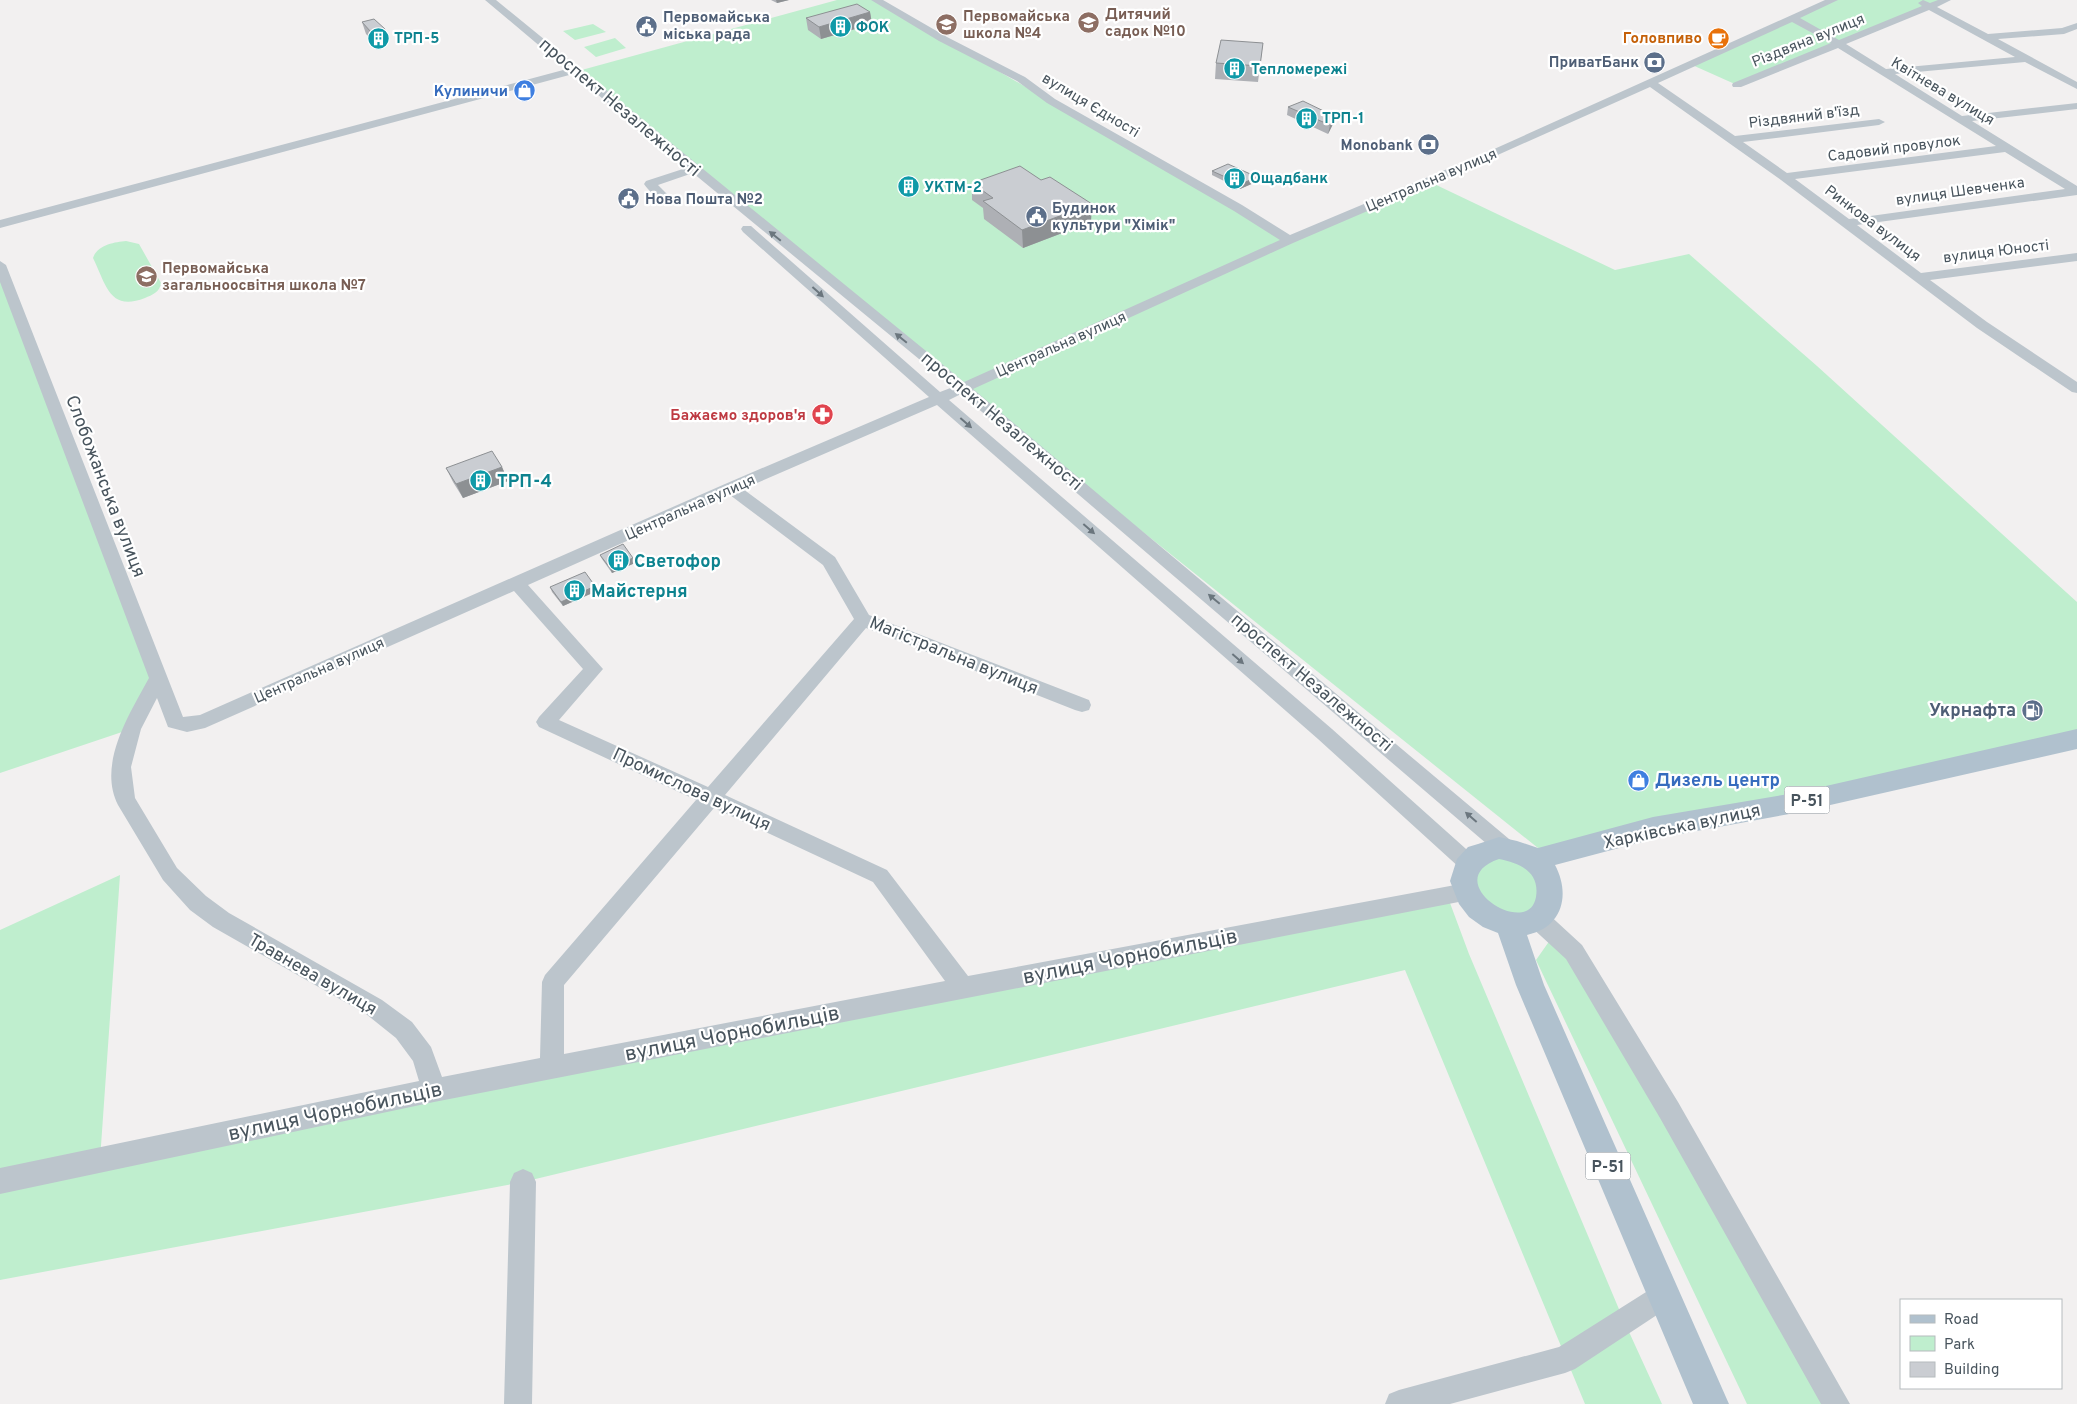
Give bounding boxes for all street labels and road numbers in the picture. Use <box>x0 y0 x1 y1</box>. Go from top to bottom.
street label: Різдвяна вулиця <box>1749 10 1868 73</box>
street label: проспект Незалежності <box>534 34 704 182</box>
street label: Квітнева вулиця <box>1887 54 1998 131</box>
street label: вулиця Єдності <box>1038 70 1143 143</box>
street label: Різдвяний в'їзд <box>1748 101 1861 134</box>
street label: Садовий провулок <box>1827 132 1962 167</box>
street label: Центральна вулиця <box>1363 145 1500 218</box>
street label: вулиця Шевченка <box>1895 174 2026 211</box>
street label: Ринкова вулиця <box>1820 182 1924 267</box>
street label: вулиця Юності <box>1942 237 2050 268</box>
street label: Центральна вулиця <box>993 308 1130 383</box>
street label: проспект Незалежності <box>916 348 1086 496</box>
street label: Слобожанська вулиця <box>59 392 150 581</box>
street label: Центральна вулиця <box>622 471 759 546</box>
street label: проспект Незалежності <box>1226 609 1396 757</box>
street label: Магістральна вулиця <box>866 612 1041 701</box>
street label: Центральна вулиця <box>251 634 388 709</box>
street label: Промислова вулиця <box>609 744 774 837</box>
road number: Р-51 <box>1784 786 1830 814</box>
street label: Харківська вулиця <box>1602 800 1763 855</box>
street label: вулиця Чорнобильців <box>1021 923 1240 992</box>
street label: Травнева вулиця <box>244 929 381 1022</box>
street label: вулиця Чорнобильців <box>623 1000 842 1069</box>
street label: вулиця Чорнобильців <box>226 1077 445 1148</box>
road number: Р-51 <box>1586 1152 1630 1180</box>

